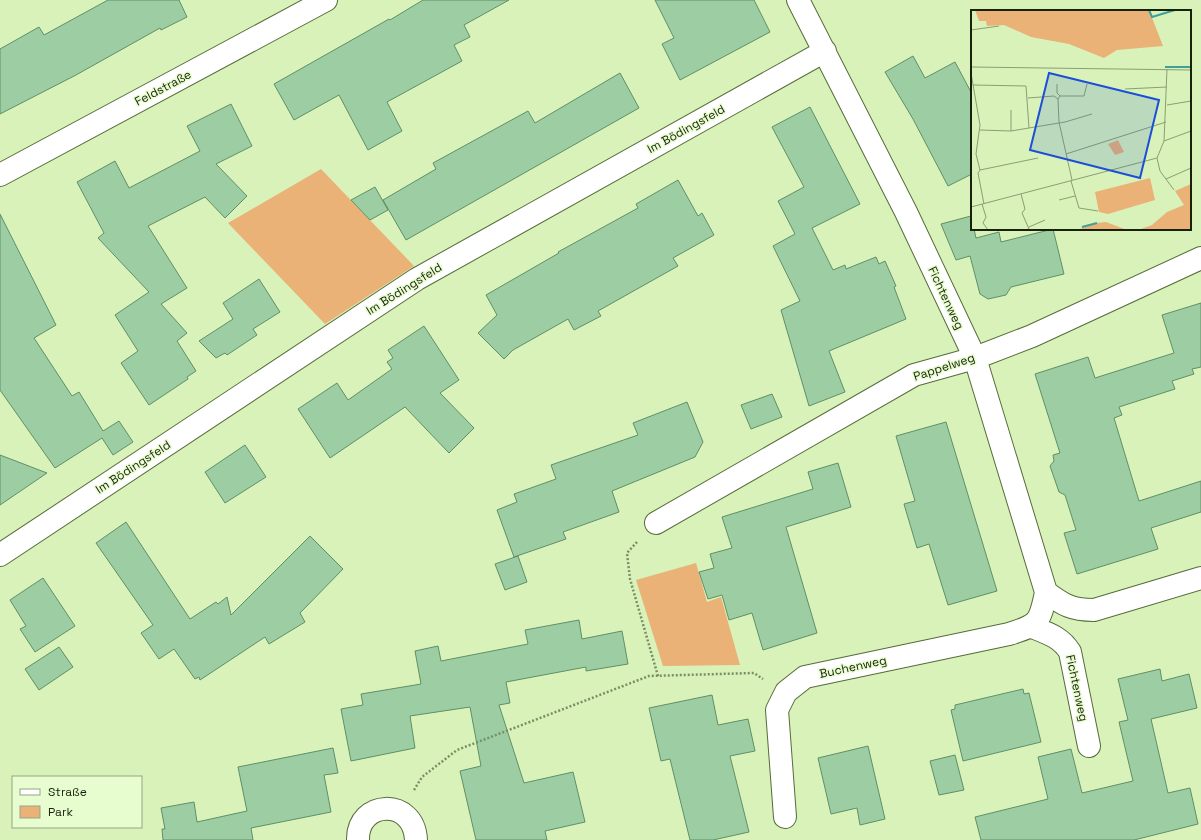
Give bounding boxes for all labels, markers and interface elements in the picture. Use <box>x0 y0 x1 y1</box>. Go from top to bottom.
inset map <box>971 10 1191 230</box>
street label: Feldstraße <box>132 66 194 110</box>
street label: Im Bödingsfeld <box>644 101 728 157</box>
street label: Im Bödingsfeld <box>363 259 445 319</box>
street label: Fichtenweg <box>924 264 968 332</box>
street label: Pappelweg <box>911 350 977 384</box>
street label: Im Bödingsfeld <box>92 437 174 497</box>
street label: Buchenweg <box>818 652 888 682</box>
street label: Fichtenweg <box>1062 653 1092 723</box>
legend <box>12 776 142 828</box>
text: Straße <box>48 784 87 800</box>
text: Park <box>48 804 73 820</box>

